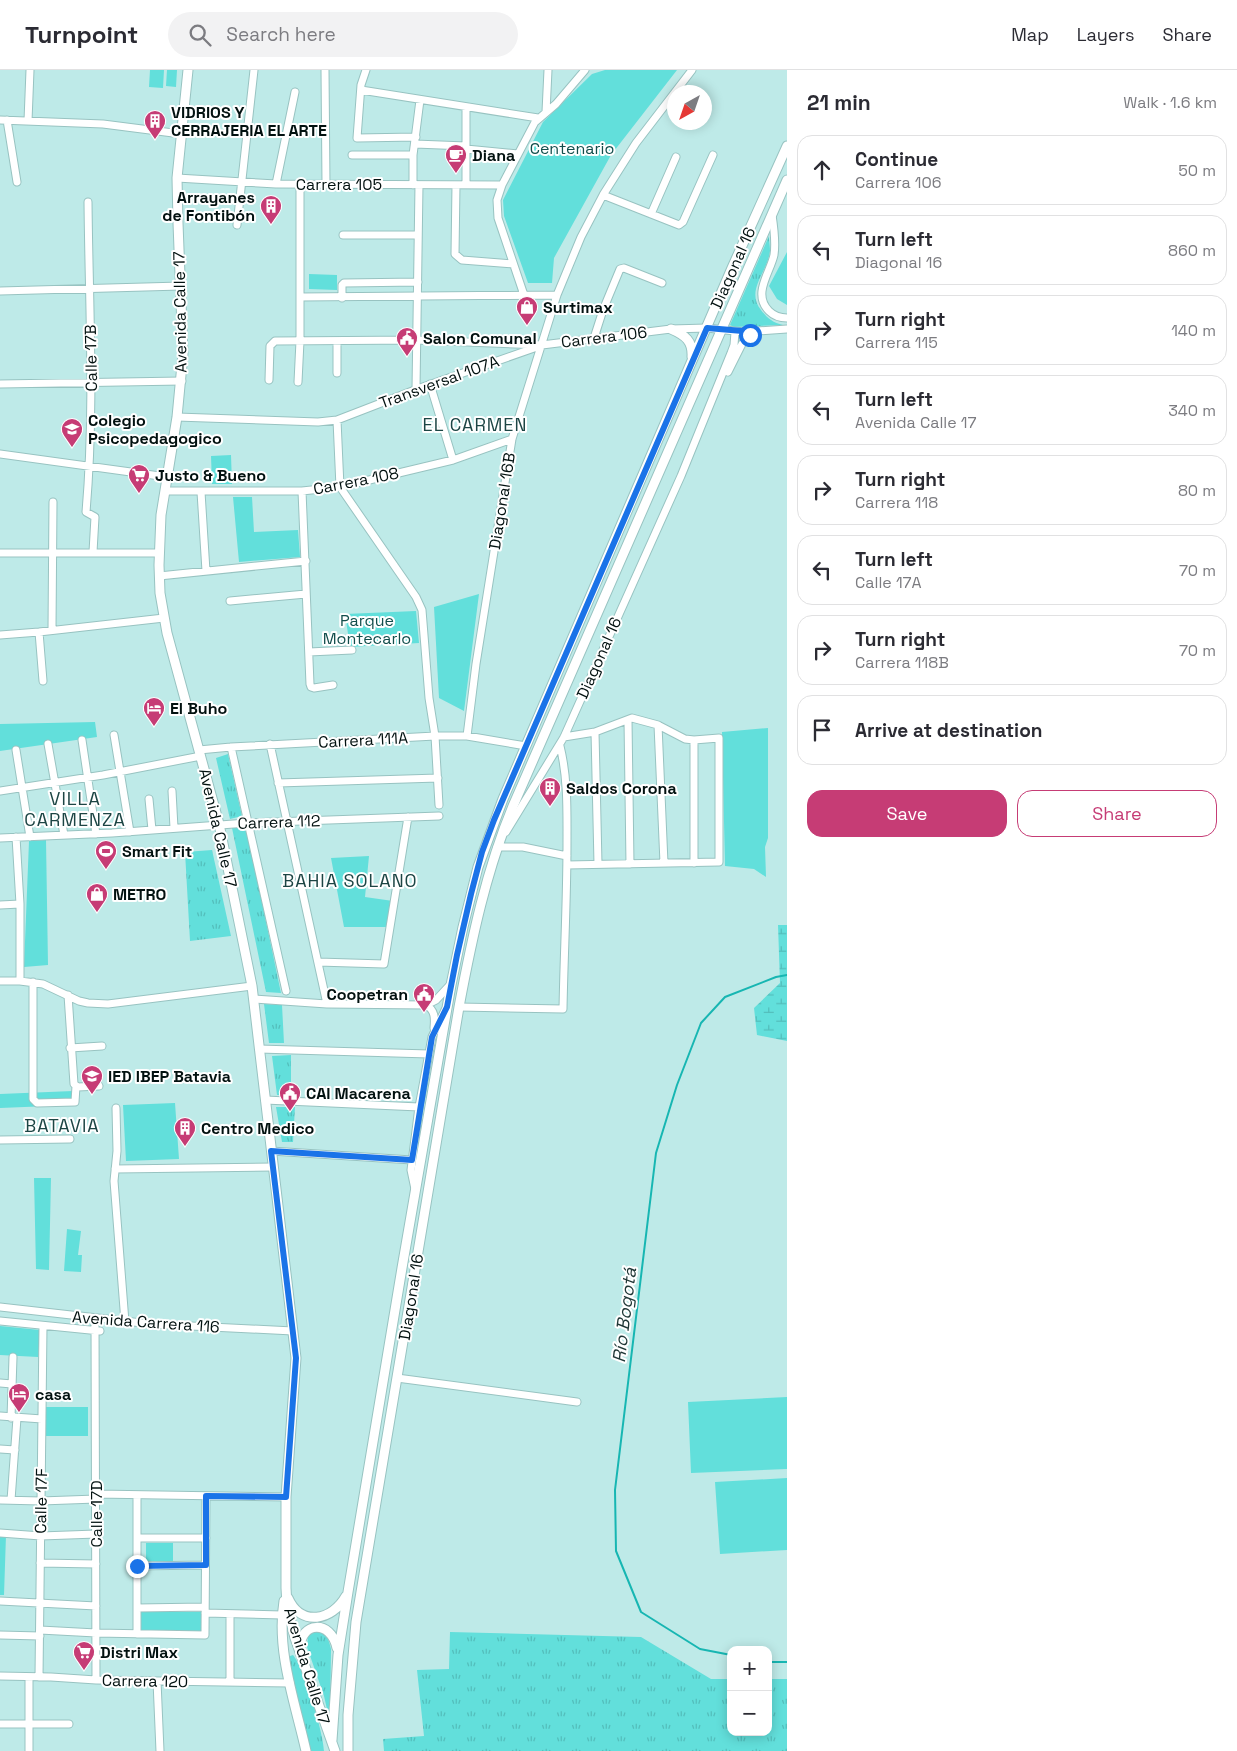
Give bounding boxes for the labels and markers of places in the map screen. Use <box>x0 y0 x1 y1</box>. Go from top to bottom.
place label: VIDRIOS Y CERRAJERIA EL ARTE <box>171 102 327 141</box>
building icon: VIDRIOS Y CERRAJERIA EL ARTE <box>143 109 167 140</box>
cafe icon: Diana <box>444 143 468 174</box>
place label: Diana <box>472 145 515 166</box>
place label: Arrayanes de Fontibón <box>162 187 255 226</box>
building icon: Arrayanes de Fontibón <box>259 194 283 225</box>
shop icon: Surtimax <box>515 295 539 326</box>
place label: Surtimax <box>543 297 613 318</box>
public building icon: Salon Comunal <box>395 326 419 357</box>
place label: Salon Comunal <box>423 328 537 349</box>
place label: Colegio Psicopedagogico <box>88 410 222 449</box>
school or university icon: Colegio Psicopedagogico <box>60 417 84 448</box>
supermarket icon: Justo & Bueno <box>127 463 151 494</box>
place label: Justo & Bueno <box>155 465 266 486</box>
hotel icon: El Buho <box>142 696 166 727</box>
place label: El Buho <box>170 698 228 719</box>
building icon: Saldos Corona <box>538 776 562 807</box>
place label: Saldos Corona <box>566 778 677 799</box>
sports icon: Smart Fit <box>94 839 118 870</box>
place label: Smart Fit <box>122 841 192 862</box>
shop icon: METRO <box>85 882 109 913</box>
place label: METRO <box>113 884 166 905</box>
public building icon: Coopetran <box>412 982 436 1013</box>
place label: Coopetran <box>326 984 408 1005</box>
school or university icon: IED IBEP Batavia <box>80 1064 104 1095</box>
place label: IED IBEP Batavia <box>108 1066 231 1087</box>
public building icon: CAI Macarena <box>278 1081 302 1112</box>
place label: CAI Macarena <box>306 1083 411 1104</box>
building icon: Centro Medico <box>173 1116 197 1147</box>
place label: Centro Medico <box>201 1118 315 1139</box>
hotel icon: casa <box>7 1382 31 1413</box>
place label: casa <box>35 1384 71 1405</box>
supermarket icon: Distri Max <box>72 1640 96 1671</box>
place label: Distri Max <box>100 1642 178 1663</box>

